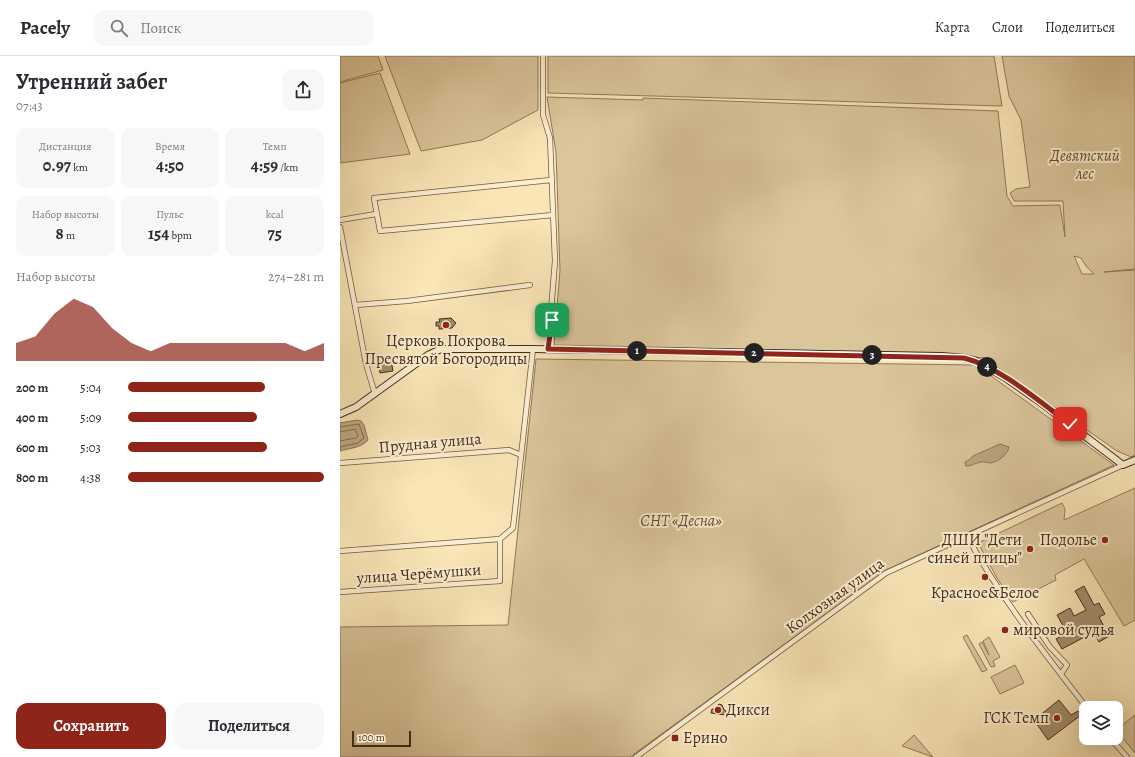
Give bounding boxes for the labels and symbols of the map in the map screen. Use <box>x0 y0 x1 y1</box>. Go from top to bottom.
park label: Девятский лес <box>1049 145 1120 185</box>
pin <box>535 303 569 337</box>
marker: Церковь Покрова Пресвятой Богородицы <box>441 320 451 330</box>
place label: Церковь Покрова Пресвятой Богородицы <box>365 330 527 370</box>
pin: 1 <box>627 341 647 361</box>
pin: 2 <box>744 343 764 363</box>
pin: 3 <box>862 345 882 365</box>
pin: 4 <box>977 357 997 377</box>
pin <box>1053 407 1087 441</box>
street label: Прудная улица <box>378 427 483 458</box>
park label: СНТ «Десна» <box>640 510 722 532</box>
place label: ДШИ "Дети синей птицы" <box>927 529 1022 569</box>
place label: Подолье <box>1040 529 1097 551</box>
marker: Подолье <box>1100 535 1110 545</box>
marker: ДШИ "Дети синей птицы" <box>1025 544 1035 554</box>
street label: Колхозная улица <box>781 552 889 639</box>
street label: улица Черёмушки <box>355 559 482 589</box>
marker: Красное&Белое <box>980 572 990 582</box>
place label: Красное&Белое <box>931 582 1039 604</box>
place label: мировой судья <box>1013 619 1115 641</box>
marker: мировой судья <box>1000 625 1010 635</box>
place label: Дикси <box>726 699 770 721</box>
marker: Дикси <box>713 705 723 715</box>
place label: ГСК Темп <box>983 707 1049 729</box>
marker: ГСК Темп <box>1052 713 1062 723</box>
place label: Ерино <box>683 727 728 749</box>
scale bar <box>352 729 411 748</box>
marker: Ерино <box>670 733 680 743</box>

